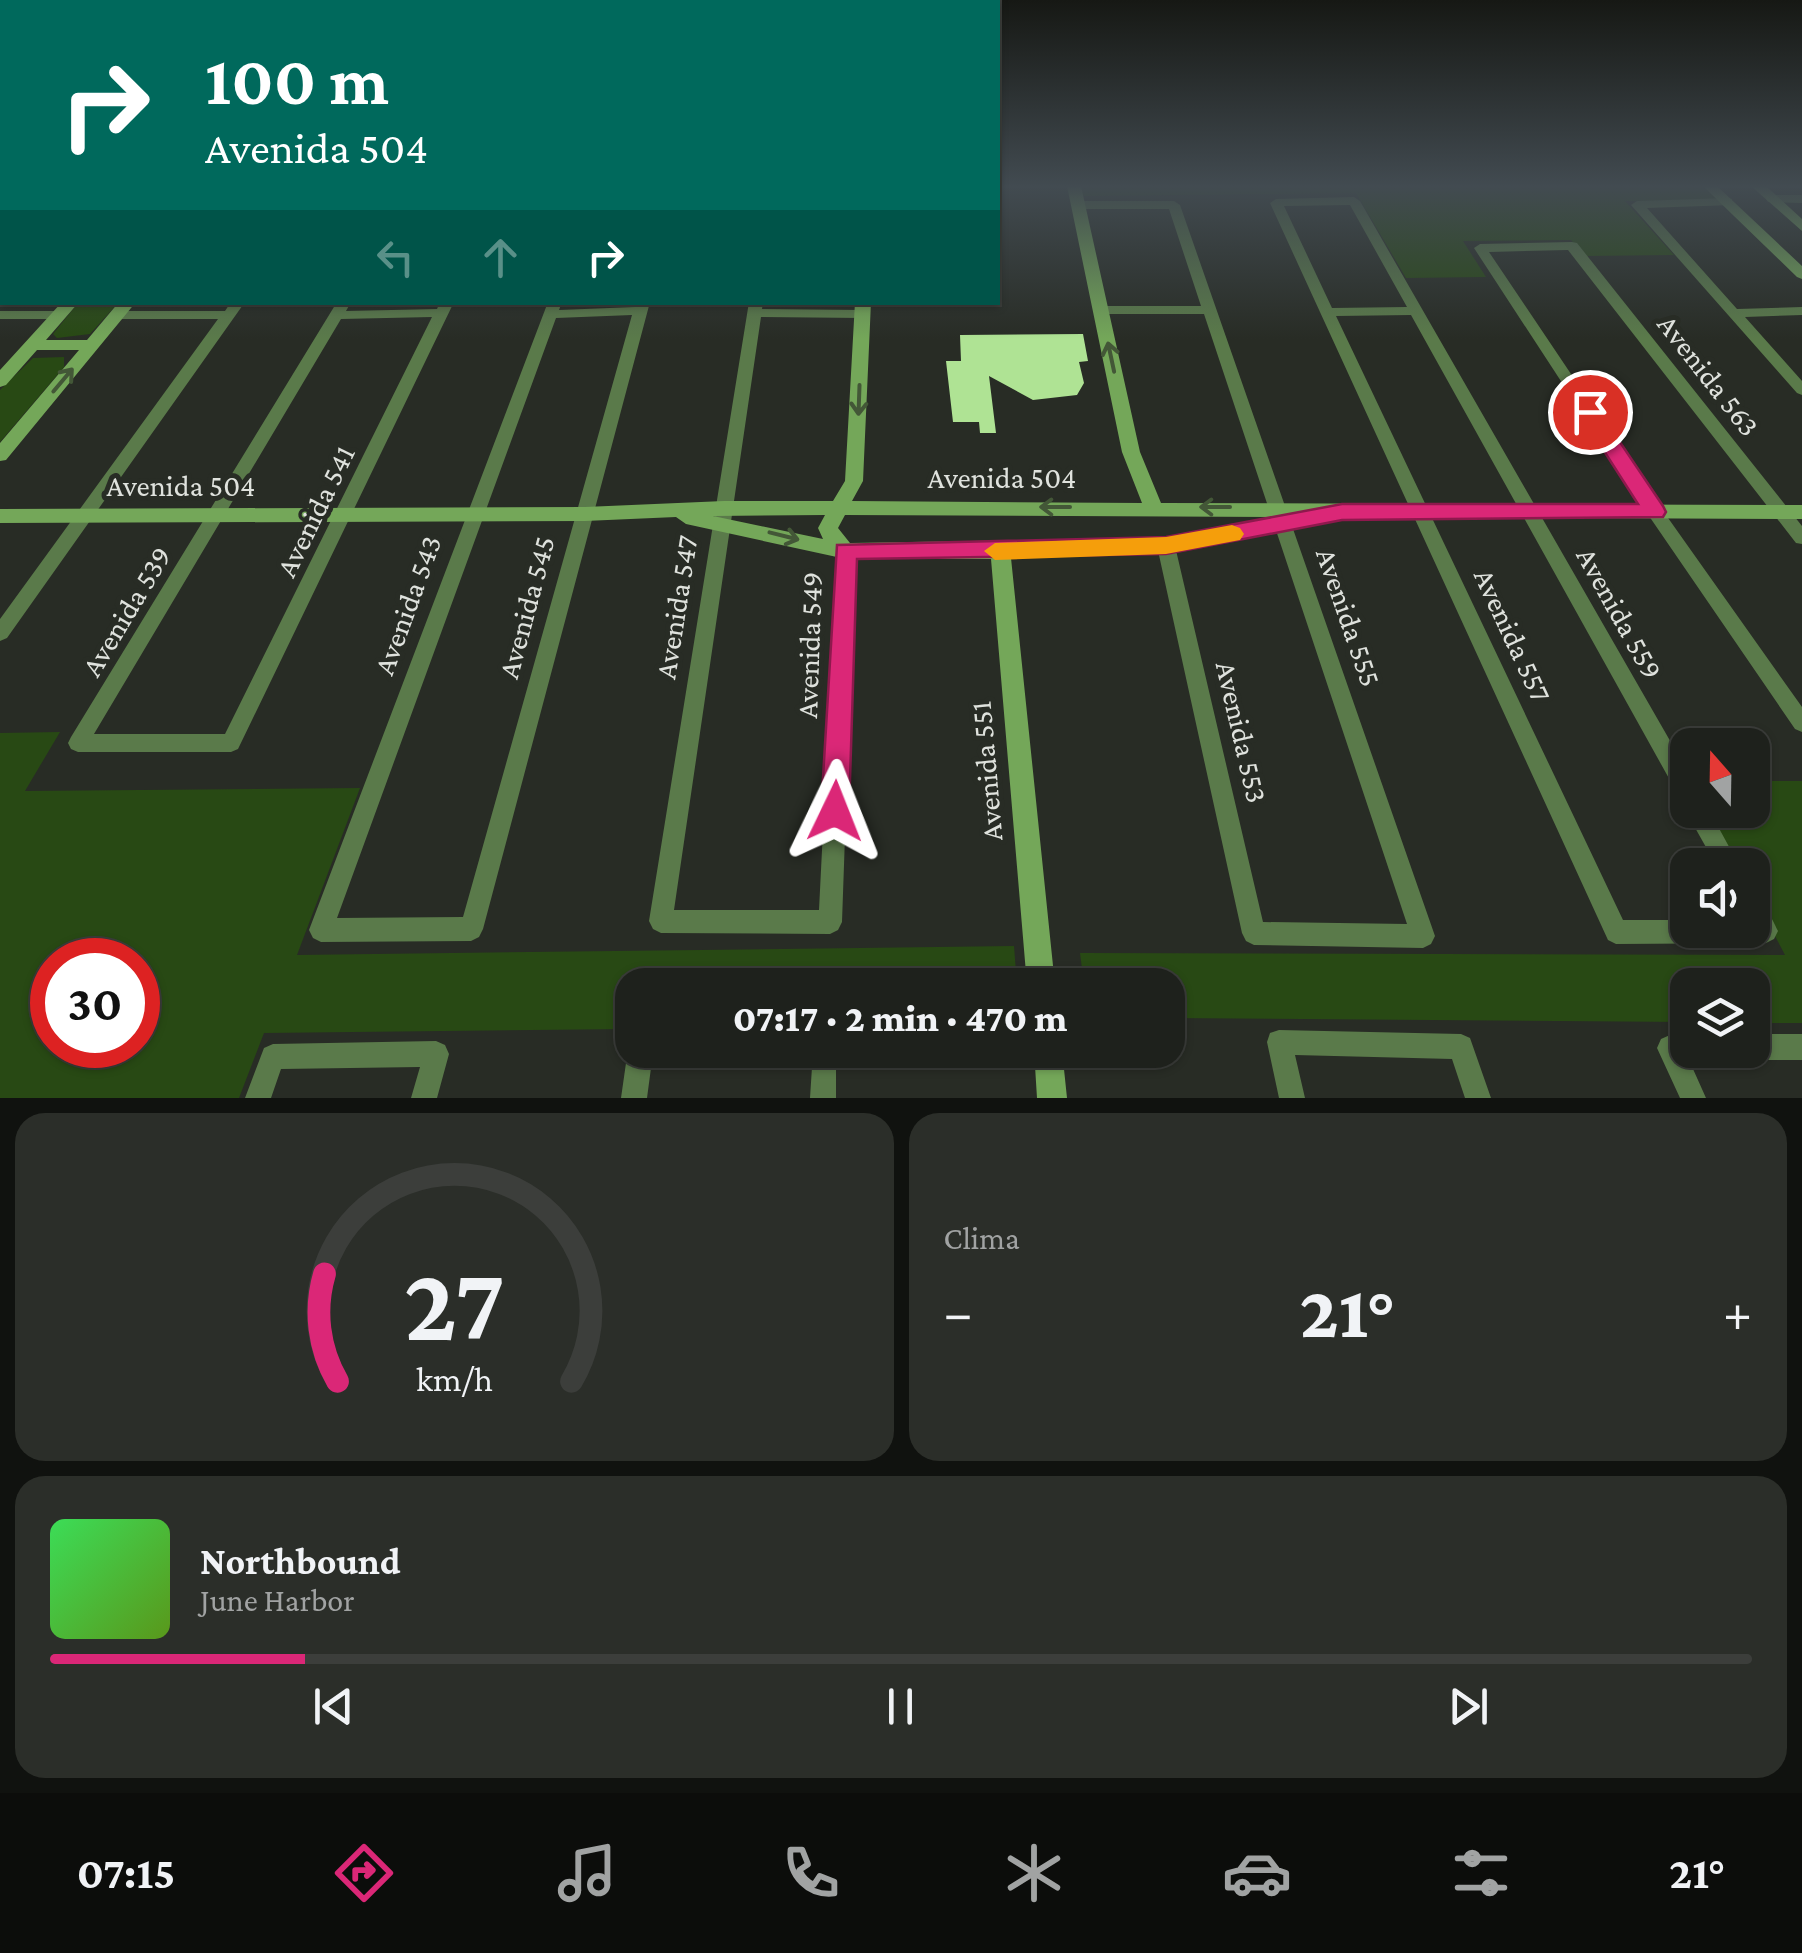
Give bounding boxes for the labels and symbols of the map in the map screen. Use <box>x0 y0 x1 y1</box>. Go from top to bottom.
street label: Avenida 563 <box>1651 308 1767 442</box>
one-way arrow <box>1100 342 1119 374</box>
one-way arrow <box>51 368 73 394</box>
pin <box>1548 370 1633 455</box>
one-way arrow <box>850 383 869 415</box>
street label: Avenida 541 <box>269 440 361 582</box>
street label: Avenida 504 <box>928 461 1076 494</box>
street label: Avenida 504 <box>107 469 255 502</box>
one-way arrow <box>1040 498 1072 516</box>
one-way arrow <box>1200 498 1232 516</box>
one-way arrow <box>767 528 799 546</box>
street label: Avenida 543 <box>367 531 447 679</box>
street label: Avenida 545 <box>491 532 561 682</box>
street label: Avenida 547 <box>648 533 704 681</box>
street label: Avenida 539 <box>74 540 178 682</box>
street label: Avenida 559 <box>1570 541 1670 685</box>
street label: Avenida 555 <box>1310 543 1388 691</box>
street label: Avenida 557 <box>1468 563 1558 707</box>
street label: Avenida 549 <box>790 571 828 719</box>
street label: Avenida 553 <box>1210 658 1274 806</box>
street label: Avenida 551 <box>963 700 1009 842</box>
north arrow <box>1670 728 1770 828</box>
position arrow <box>783 759 887 863</box>
speed limit sign: 30 <box>30 938 160 1068</box>

